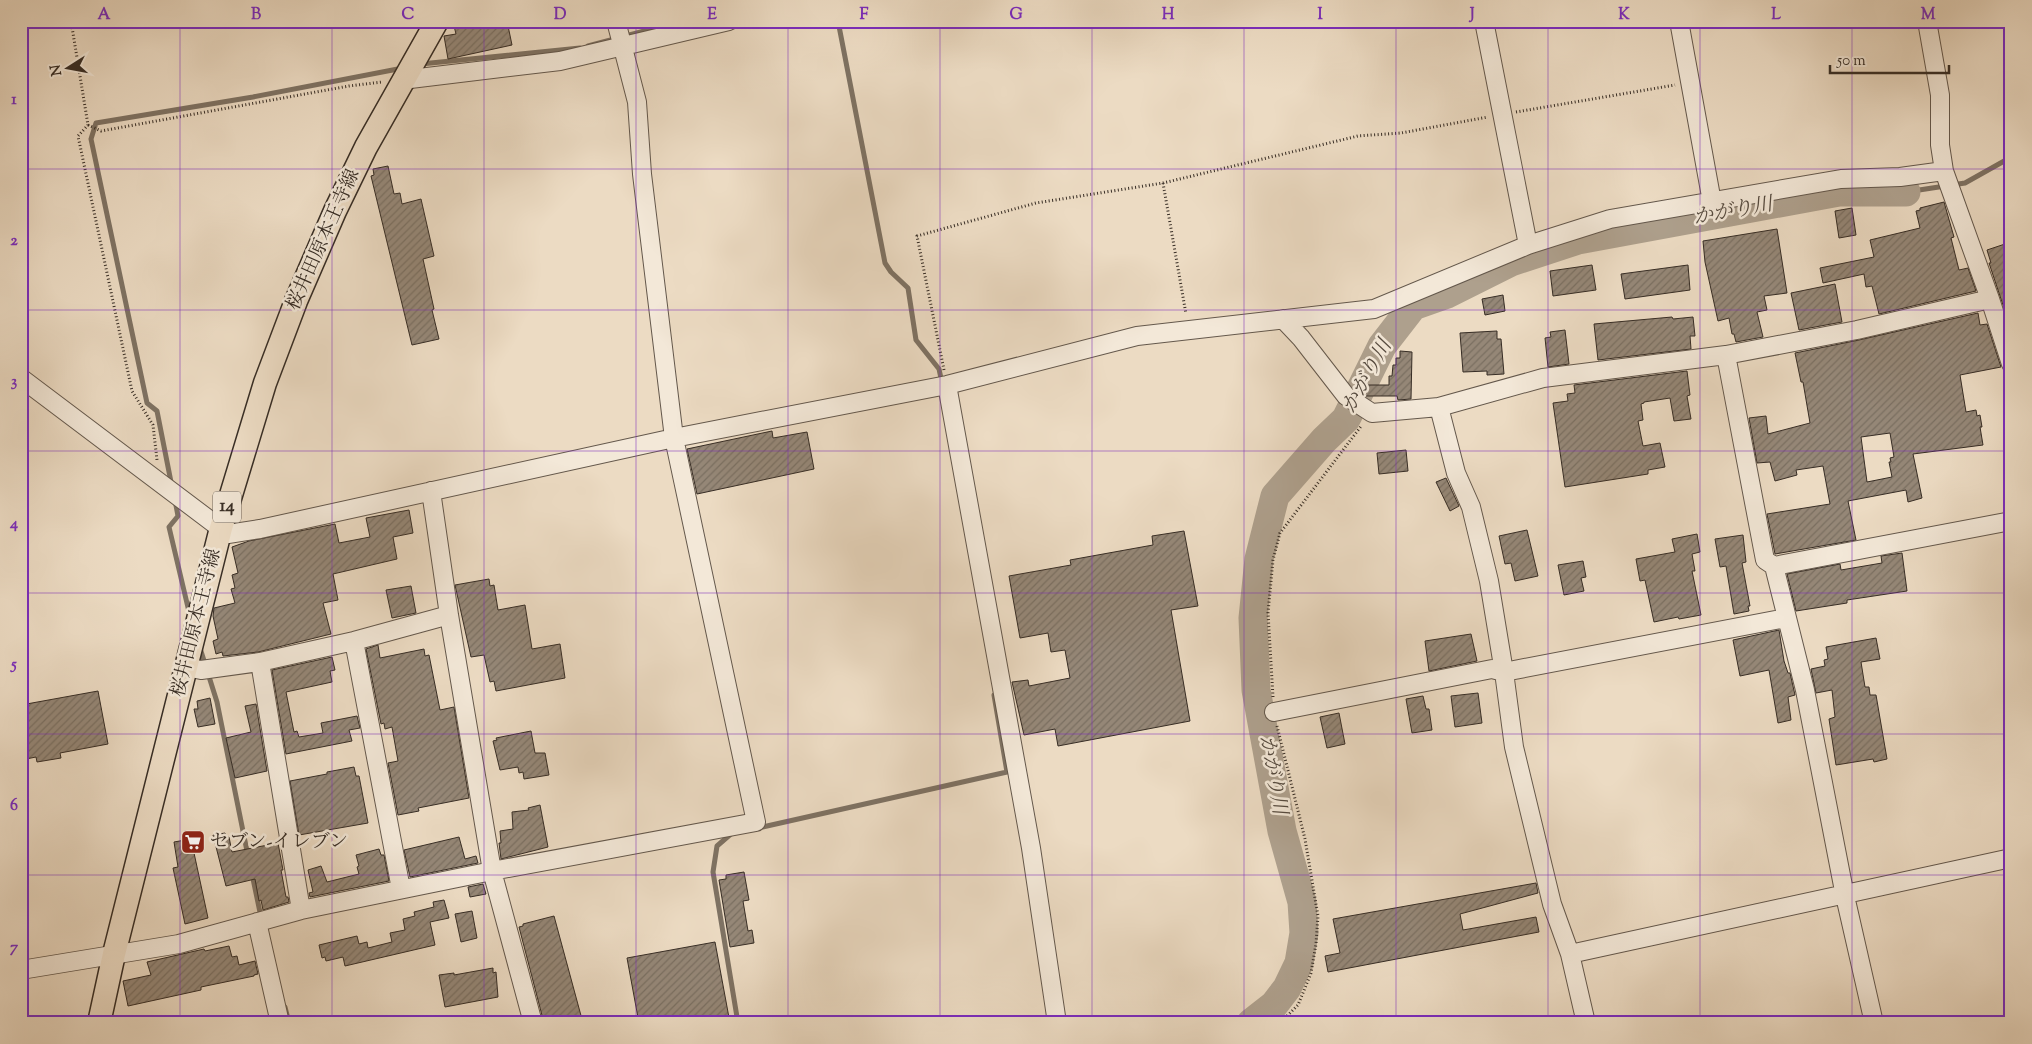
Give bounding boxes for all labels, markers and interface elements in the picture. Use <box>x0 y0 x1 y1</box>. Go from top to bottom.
text: A <box>98 4 111 27</box>
text: B <box>251 4 261 27</box>
text: C <box>402 4 415 27</box>
text: D <box>554 4 567 27</box>
text: E <box>707 4 717 27</box>
text: F <box>860 4 869 27</box>
text: G <box>1009 4 1023 27</box>
text: H <box>1162 4 1175 27</box>
text: I <box>1317 4 1323 27</box>
text: J <box>1468 4 1475 27</box>
text: K <box>1618 4 1630 27</box>
text: L <box>1771 4 1781 27</box>
text: M <box>1921 4 1936 27</box>
north arrow <box>42 42 92 92</box>
scale bar <box>1830 42 1948 74</box>
text: 50 m <box>1836 51 1866 72</box>
text: N <box>46 63 68 77</box>
text: 1 <box>11 89 17 112</box>
street label: 桜井田原本王寺線 <box>281 165 367 315</box>
water label: かがり川 <box>1691 190 1777 233</box>
text: 2 <box>10 230 18 253</box>
water label: かがり川 <box>1336 333 1401 419</box>
text: 3 <box>11 371 18 394</box>
road number: 14 <box>213 492 241 522</box>
text: 4 <box>9 513 18 536</box>
street label: 桜井田原本王寺線 <box>166 546 228 700</box>
text: 5 <box>9 654 17 677</box>
water label: かがり川 <box>1251 733 1294 819</box>
text: 6 <box>10 795 18 818</box>
supermarket icon: セブン-イレブン <box>180 829 206 855</box>
place label: セブン-イレブン <box>210 829 348 856</box>
text: 7 <box>10 937 19 960</box>

